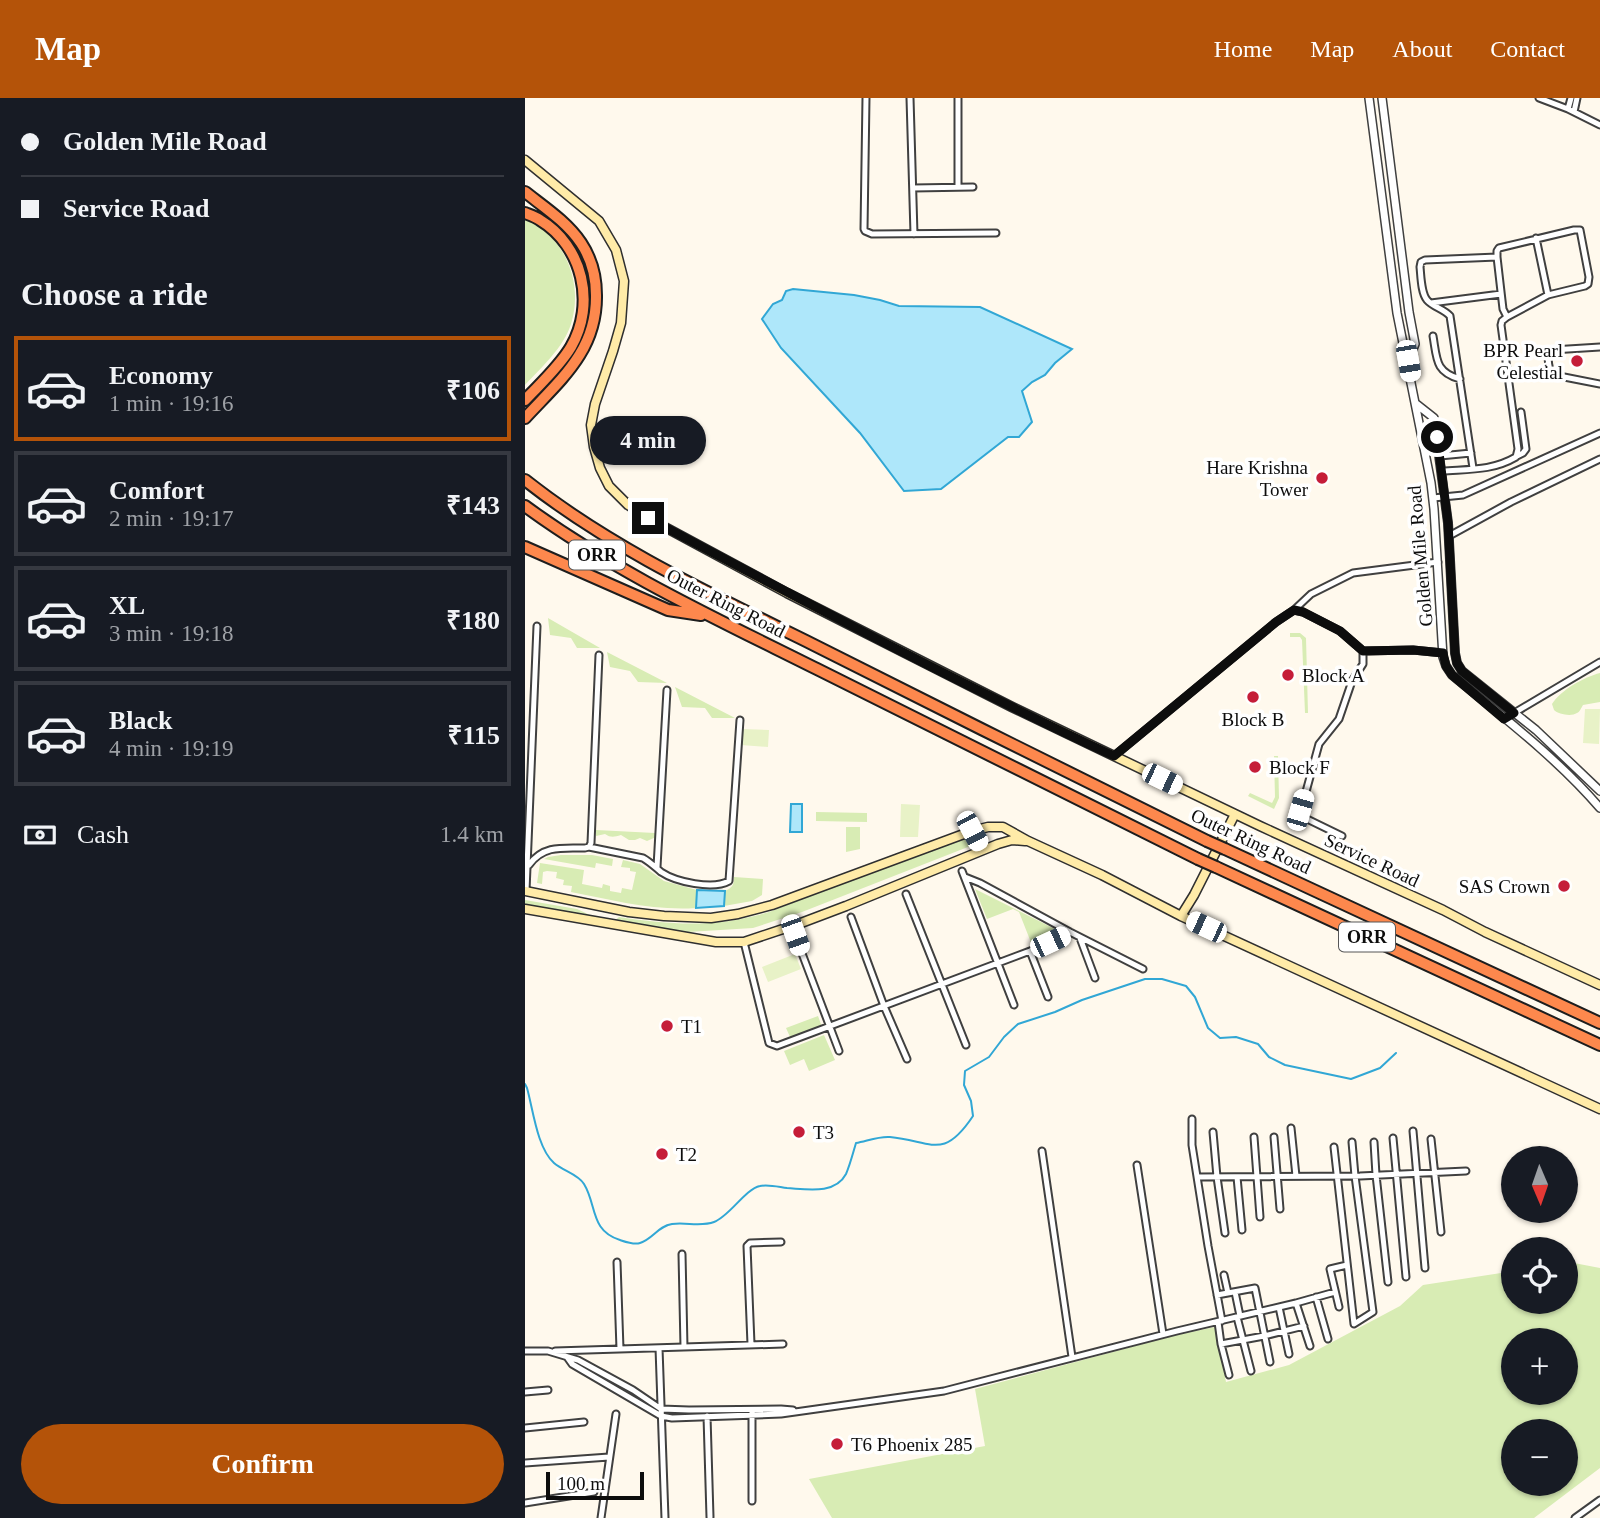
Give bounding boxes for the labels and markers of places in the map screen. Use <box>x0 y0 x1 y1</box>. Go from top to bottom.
place label: BPR Pearl Celestial <box>1483 340 1563 383</box>
marker: BPR Pearl Celestial <box>1569 353 1585 369</box>
place label: Hare Krishna Tower <box>1206 457 1309 500</box>
marker: Hare Krishna Tower <box>1314 470 1330 486</box>
place label: Block A <box>1302 665 1365 686</box>
marker: Block A <box>1280 667 1296 683</box>
marker: Block B <box>1245 689 1261 705</box>
place label: Block B <box>1222 709 1284 730</box>
place label: Block F <box>1269 757 1330 778</box>
marker: Block F <box>1247 759 1263 775</box>
place label: SAS Crown <box>1459 876 1550 897</box>
marker: SAS Crown <box>1556 878 1572 894</box>
place label: T1 <box>681 1016 702 1037</box>
marker: T1 <box>659 1018 675 1034</box>
place label: T3 <box>813 1122 834 1143</box>
marker: T3 <box>791 1124 807 1140</box>
place label: T2 <box>676 1144 697 1165</box>
marker: T2 <box>654 1146 670 1162</box>
place label: T6 Phoenix 285 <box>851 1434 972 1455</box>
marker: T6 Phoenix 285 <box>829 1436 845 1452</box>

